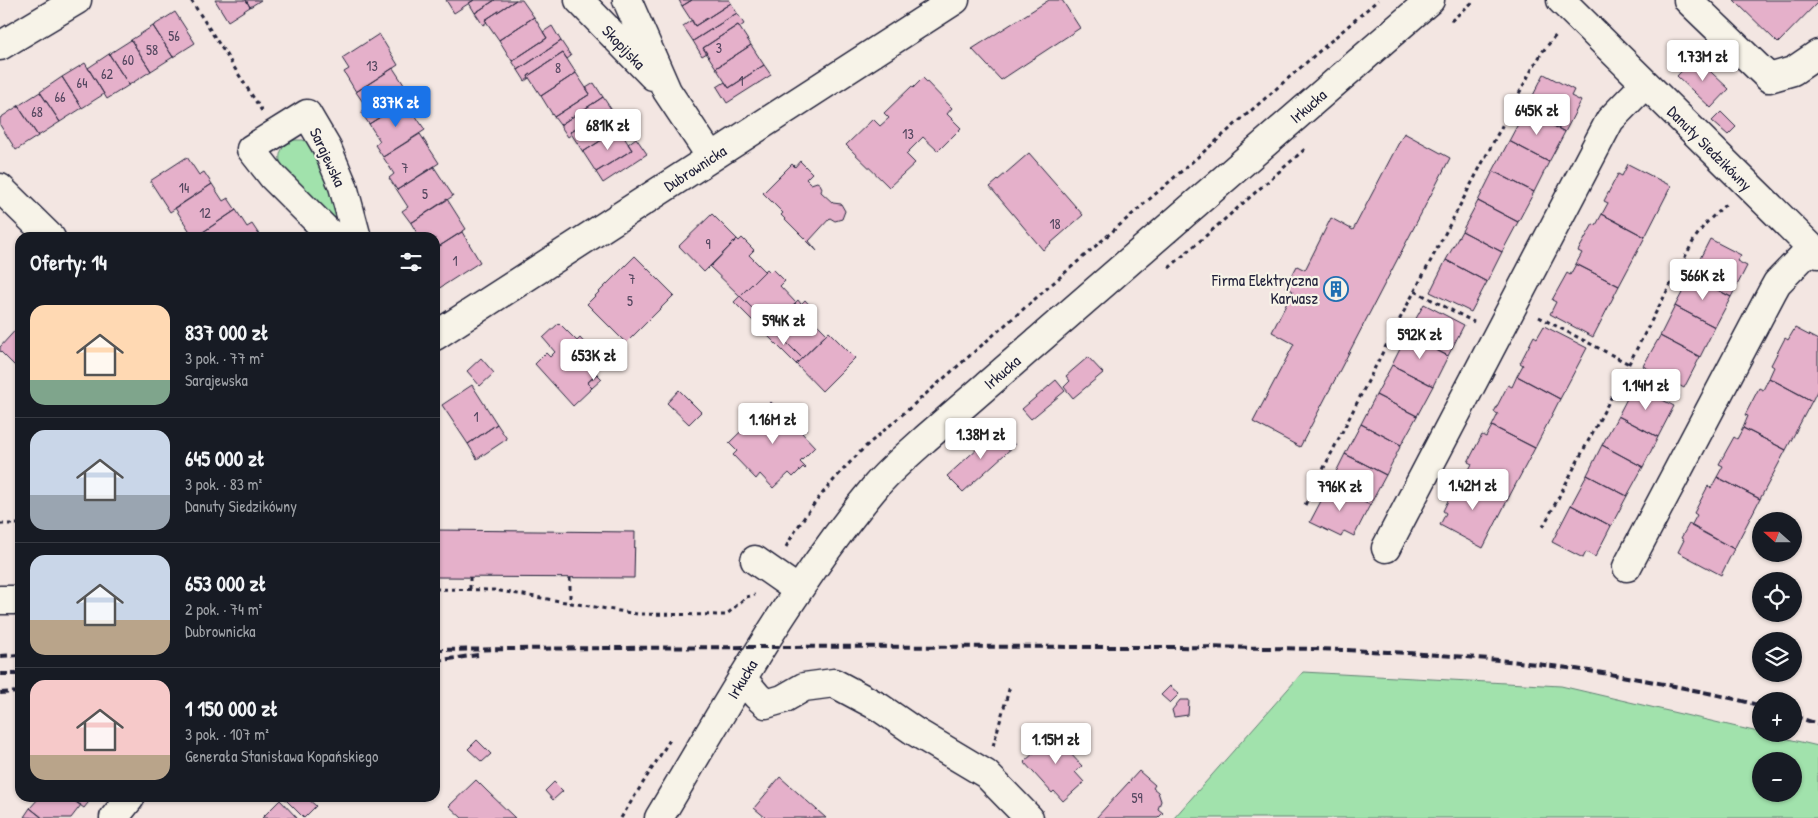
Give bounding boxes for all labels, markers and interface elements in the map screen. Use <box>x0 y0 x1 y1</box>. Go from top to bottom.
street label: Skopijska <box>597 20 651 74</box>
house number: 56 <box>168 26 180 45</box>
house number: 3 <box>716 38 722 57</box>
pin: 1.73M zł <box>1651 39 1755 82</box>
house number: 58 <box>146 40 158 59</box>
text: 1.73M zł <box>1678 45 1728 67</box>
house number: 60 <box>122 50 134 69</box>
house number: 13 <box>366 56 378 75</box>
house number: 8 <box>555 58 561 77</box>
house number: 62 <box>101 64 114 83</box>
house number: 1 <box>738 71 744 90</box>
house number: 64 <box>77 73 87 92</box>
street label: Irkucka <box>1285 84 1331 128</box>
pin: 837K zł <box>350 86 442 128</box>
house number: 66 <box>54 87 66 106</box>
text: 837K zł <box>373 91 420 113</box>
pin: 645K zł <box>1491 94 1583 136</box>
text: 645K zł <box>1515 99 1559 121</box>
street label: Danuty Siedzikówny <box>1663 101 1758 196</box>
house number: 68 <box>31 102 43 121</box>
pin: 681K zł <box>562 108 654 151</box>
text: 681K zł <box>586 114 630 136</box>
street label: Sarajewska <box>305 124 351 190</box>
house number: 13 <box>902 124 914 143</box>
street label: Dubrownicka <box>659 140 731 196</box>
house number: 7 <box>402 158 409 177</box>
house number: 14 <box>179 178 189 197</box>
house number: 5 <box>422 184 428 203</box>
house number: 12 <box>199 203 211 222</box>
house number: 18 <box>1049 214 1061 233</box>
house number: 9 <box>705 234 711 253</box>
text: Oferty: 14 <box>30 248 107 277</box>
icon: filters <box>397 248 425 276</box>
house number: 1 <box>452 251 458 270</box>
pin: 566K zł <box>1657 258 1749 301</box>
text: 566K zł <box>1681 264 1725 286</box>
house number: 7 <box>629 269 636 288</box>
place label: Firma Elektryczna Karwasz <box>1211 269 1318 309</box>
building icon: Firma Elektryczna Karwasz <box>1323 276 1349 302</box>
house number: 5 <box>627 291 633 310</box>
pin: 594K zł <box>738 304 830 346</box>
text: 594K zł <box>762 309 806 331</box>
text: 837 000 zł <box>185 318 269 347</box>
pin: 592K zł <box>1374 318 1466 360</box>
text: 592K zł <box>1397 323 1443 345</box>
icon: home <box>70 325 130 385</box>
pin: 653K zł <box>548 338 640 381</box>
text: 653K zł <box>571 344 617 366</box>
text: 3 pok. · 77 m² <box>185 347 264 369</box>
street label: Irkucka <box>979 350 1025 394</box>
pin: 1.14M zł <box>1594 368 1698 411</box>
text: Sarajewska <box>185 369 248 391</box>
text: 1.14M zł <box>1622 374 1670 396</box>
pin: 1.16M zł <box>721 402 825 445</box>
house number: 1 <box>473 407 479 426</box>
text: 1.16M zł <box>749 408 797 430</box>
pin: 1.38M zł <box>929 418 1033 460</box>
text: 1.38M zł <box>956 423 1006 445</box>
text: 645 000 zł <box>185 444 265 473</box>
icon: home <box>70 450 130 510</box>
pin: 1.42M zł <box>1421 468 1525 511</box>
pin: 796K zł <box>1294 470 1386 512</box>
text: 3 pok. · 83 m² <box>185 473 262 495</box>
text: 1.42M zł <box>1449 474 1497 496</box>
text: 796K zł <box>1317 475 1363 497</box>
text: Danuty Siedzikówny <box>185 495 297 517</box>
north arrow <box>1752 512 1802 562</box>
map controls <box>1752 512 1802 802</box>
text: 653 000 zł <box>185 569 267 598</box>
button: locate <box>1752 572 1802 622</box>
icon: home <box>70 575 130 635</box>
text: 2 pok. · 74 m² <box>185 598 262 620</box>
text: Dubrownicka <box>185 620 256 642</box>
button: layers <box>1752 632 1802 682</box>
street label: Irkucka <box>722 655 762 703</box>
button: + <box>1752 692 1802 742</box>
text: 1 150 000 zł <box>185 694 278 723</box>
icon: home <box>70 700 130 760</box>
pin: 1.15M zł <box>1004 722 1108 765</box>
text: 3 pok. · 107 m² <box>185 723 269 745</box>
text: 1.15M zł <box>1032 728 1080 750</box>
text: Generała Stanisława Kopańskiego <box>185 745 378 767</box>
button: − <box>1752 752 1802 802</box>
house number: 59 <box>1131 788 1143 807</box>

